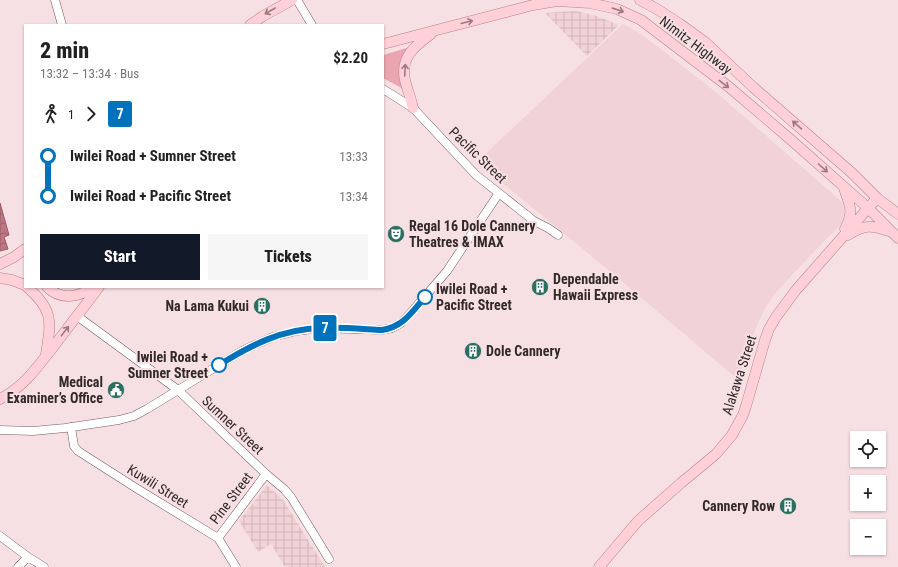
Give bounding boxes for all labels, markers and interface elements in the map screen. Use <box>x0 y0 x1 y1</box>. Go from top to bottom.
one-way arrow <box>611 7 624 14</box>
one-way arrow <box>264 8 276 16</box>
street label: Nimitz Highway <box>657 13 735 77</box>
one-way arrow <box>461 18 474 25</box>
text: 2 min <box>40 38 89 63</box>
text: $2.20 <box>333 49 368 67</box>
one-way arrow <box>401 64 408 77</box>
text: 13:32 – 13:34 · Bus <box>40 66 139 81</box>
one-way arrow <box>719 80 730 88</box>
icon: walk <box>40 103 62 125</box>
icon: forward <box>80 103 102 125</box>
text: 7 <box>116 106 124 122</box>
text: 1 <box>68 107 74 122</box>
one-way arrow <box>791 120 802 129</box>
street label: Pacific Street <box>446 124 510 186</box>
text: Iwilei Road + Sumner Street <box>70 147 236 165</box>
text: 13:33 <box>339 149 368 164</box>
one-way arrow <box>818 164 828 173</box>
text: Iwilei Road + Pacific Street <box>70 187 231 205</box>
text: 13:34 <box>339 189 368 204</box>
place label: Regal 16 Dole Cannery Theatres & IMAX <box>409 218 536 250</box>
theatre icon: Regal 16 Dole Cannery Theatres & IMAX <box>386 224 406 244</box>
button: Start <box>40 234 200 280</box>
button: Tickets <box>208 234 368 280</box>
place label: Dependable Hawaii Express <box>553 271 638 303</box>
building icon: Dependable Hawaii Express <box>530 277 550 297</box>
place label: Iwilei Road + Pacific Street <box>436 281 512 313</box>
marker: Iwilei Road + Pacific Street <box>417 289 433 305</box>
building icon: Na Lama Kukui <box>252 296 272 316</box>
place label: Na Lama Kukui <box>166 298 249 314</box>
line badge: 7 <box>312 315 338 341</box>
text: 7 <box>321 320 329 336</box>
one-way arrow <box>61 326 70 337</box>
street label: Alakawa Street <box>719 333 759 417</box>
building icon: Dole Cannery <box>463 341 483 361</box>
place label: Dole Cannery <box>486 343 561 359</box>
place label: Iwilei Road + Sumner Street <box>128 349 208 381</box>
marker: Iwilei Road + Sumner Street <box>211 357 227 373</box>
place label: Medical Examiner’s Office <box>7 374 103 406</box>
public building icon: Medical Examiner’s Office <box>106 380 126 400</box>
street label: Sumner Street <box>199 392 267 458</box>
map controls <box>850 431 886 555</box>
button: locate <box>850 431 886 467</box>
street label: Kuwili Street <box>124 461 192 511</box>
street label: Pine Street <box>206 469 256 527</box>
button: + <box>850 475 886 511</box>
building icon: Cannery Row <box>778 496 798 516</box>
place label: Cannery Row <box>702 498 775 514</box>
button: − <box>850 519 886 555</box>

